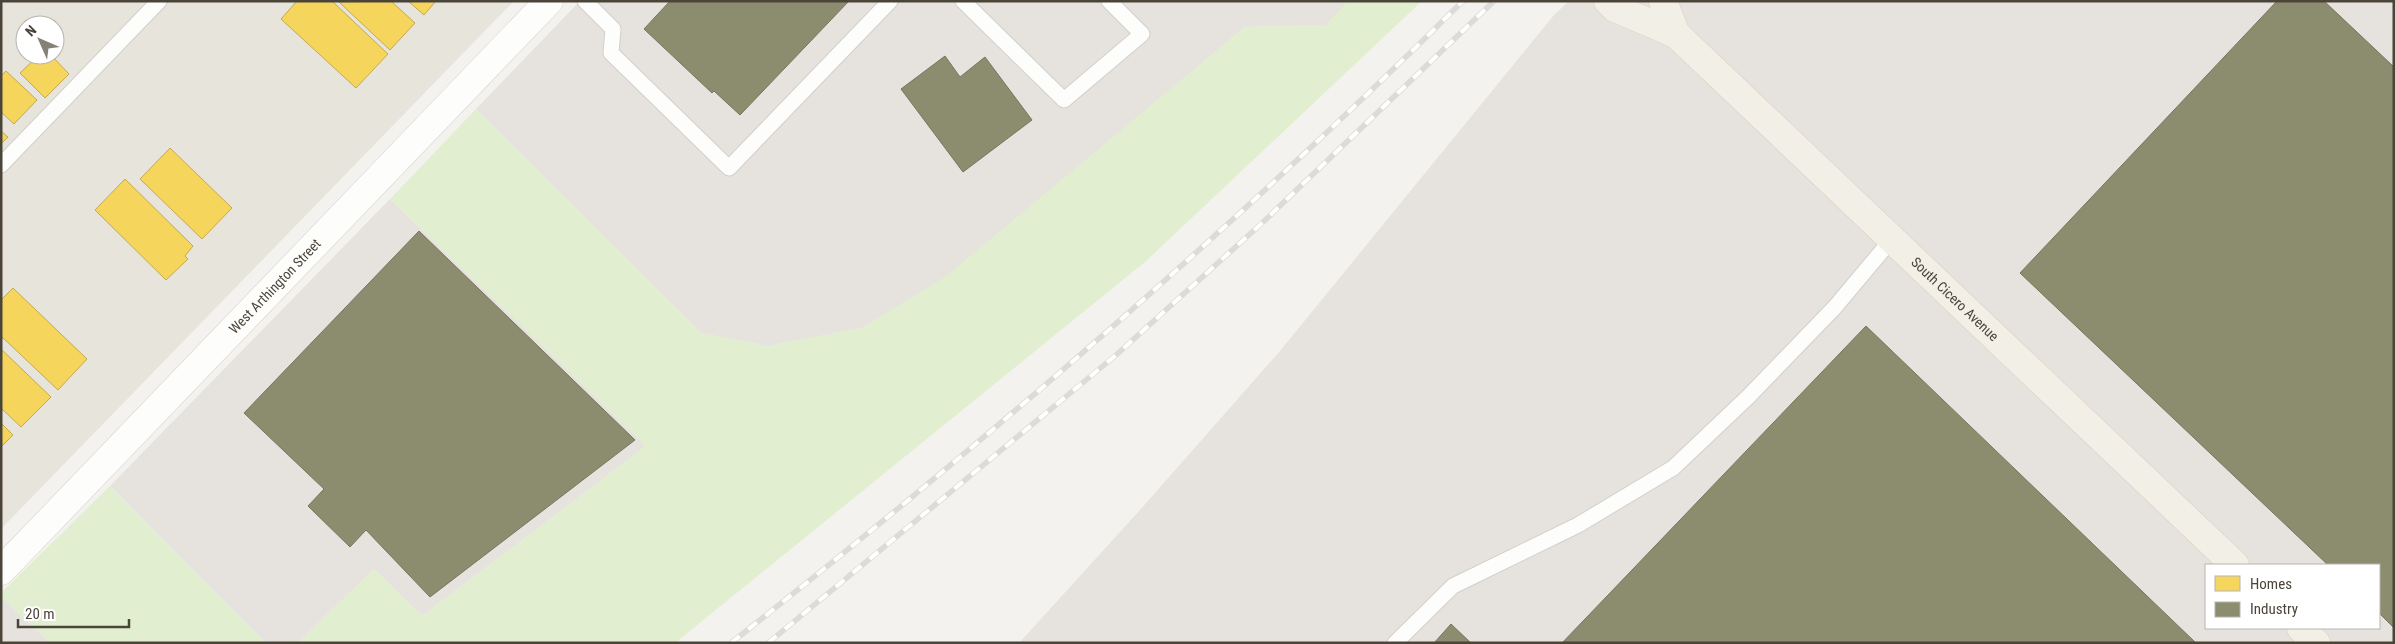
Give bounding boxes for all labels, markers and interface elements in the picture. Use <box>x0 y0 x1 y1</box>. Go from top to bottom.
north arrow <box>15 15 65 65</box>
text: N <box>22 22 39 39</box>
street label: West Arthington Street <box>226 236 324 337</box>
street label: South Cicero Avenue <box>1908 254 2002 344</box>
legend <box>2205 564 2380 629</box>
text: Homes <box>2250 575 2292 593</box>
scale bar <box>18 596 129 628</box>
text: Industry <box>2250 600 2298 618</box>
text: 20 m <box>25 605 55 623</box>

